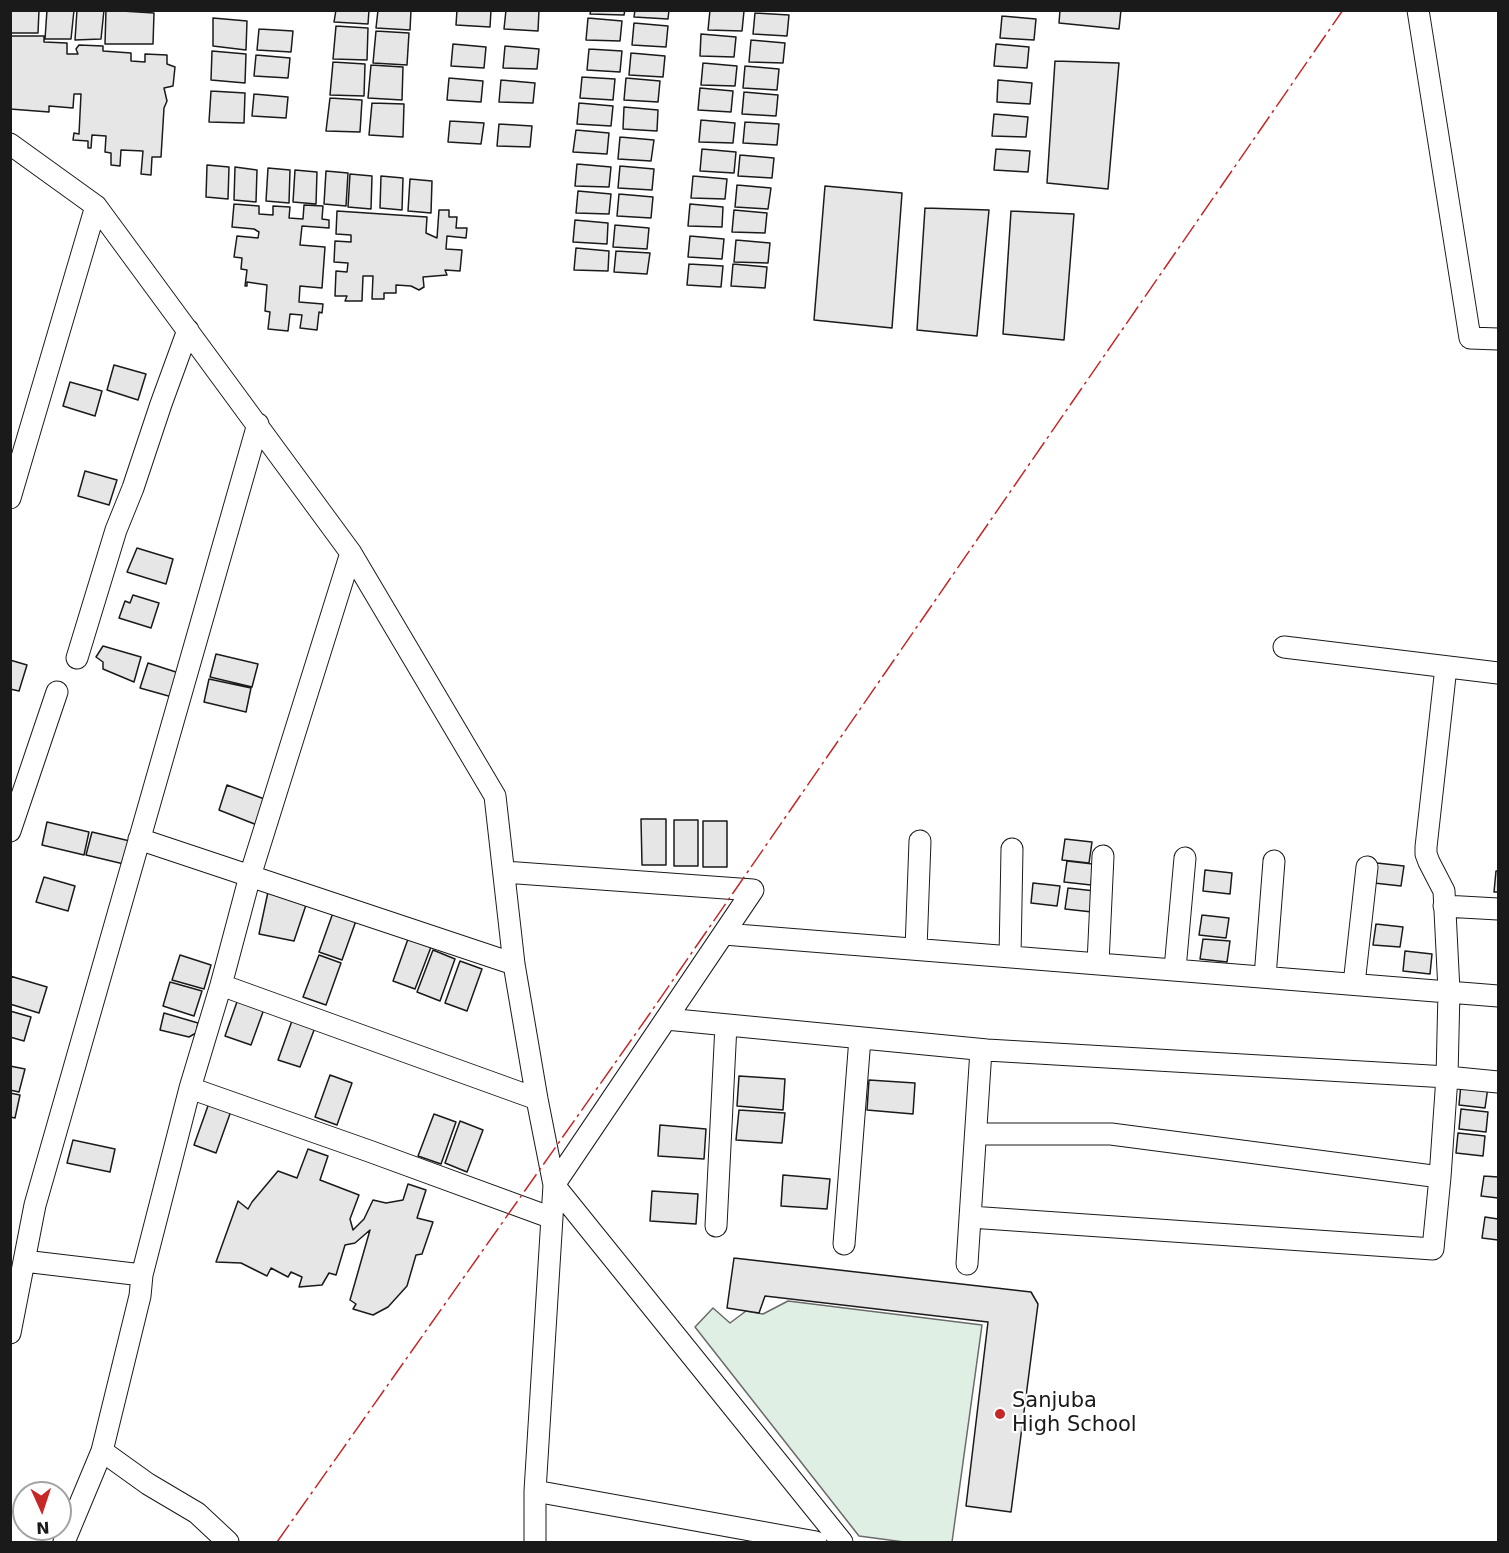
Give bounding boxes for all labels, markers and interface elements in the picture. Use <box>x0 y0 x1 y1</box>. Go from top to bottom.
place label: Sanjuba High School <box>1012 1389 1137 1439</box>
marker: Sanjuba High School <box>993 1407 1007 1421</box>
north arrow <box>12 1481 72 1541</box>
text: N <box>36 1518 50 1537</box>

